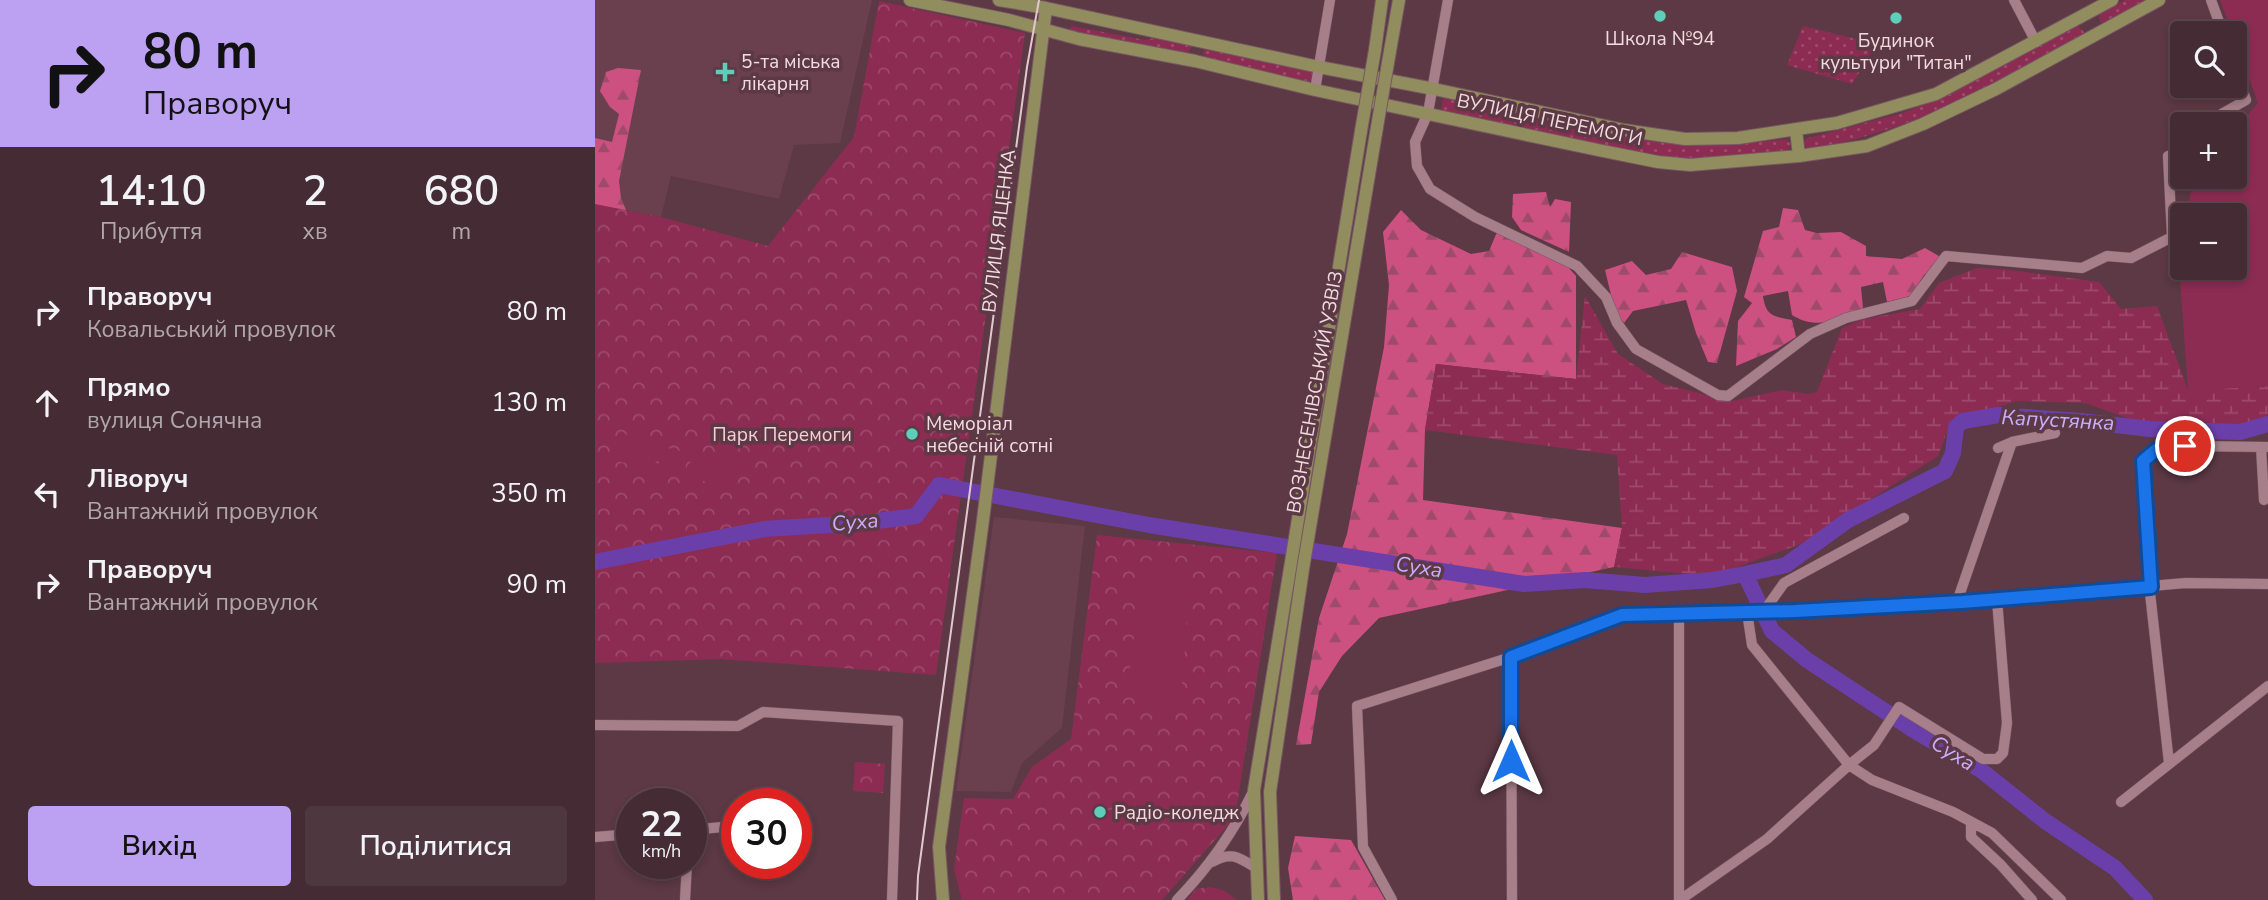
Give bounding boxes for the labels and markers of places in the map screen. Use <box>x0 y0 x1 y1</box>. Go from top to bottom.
marker: Школа №94 <box>1652 8 1668 24</box>
marker: Будинок культури "Титан" <box>1888 10 1904 26</box>
place label: Школа №94 <box>1605 26 1715 52</box>
place label: Будинок культури "Титан" <box>1820 28 1972 76</box>
place label: 5-та міська лікарня <box>741 49 841 97</box>
marker: 5-та міська лікарня <box>715 62 735 82</box>
place label: Меморіал небесній сотні <box>926 411 1053 459</box>
pin <box>2155 416 2215 476</box>
marker: Меморіал небесній сотні <box>904 426 920 442</box>
place label: Радіо-коледж <box>1114 800 1239 826</box>
marker: Радіо-коледж <box>1092 804 1108 820</box>

